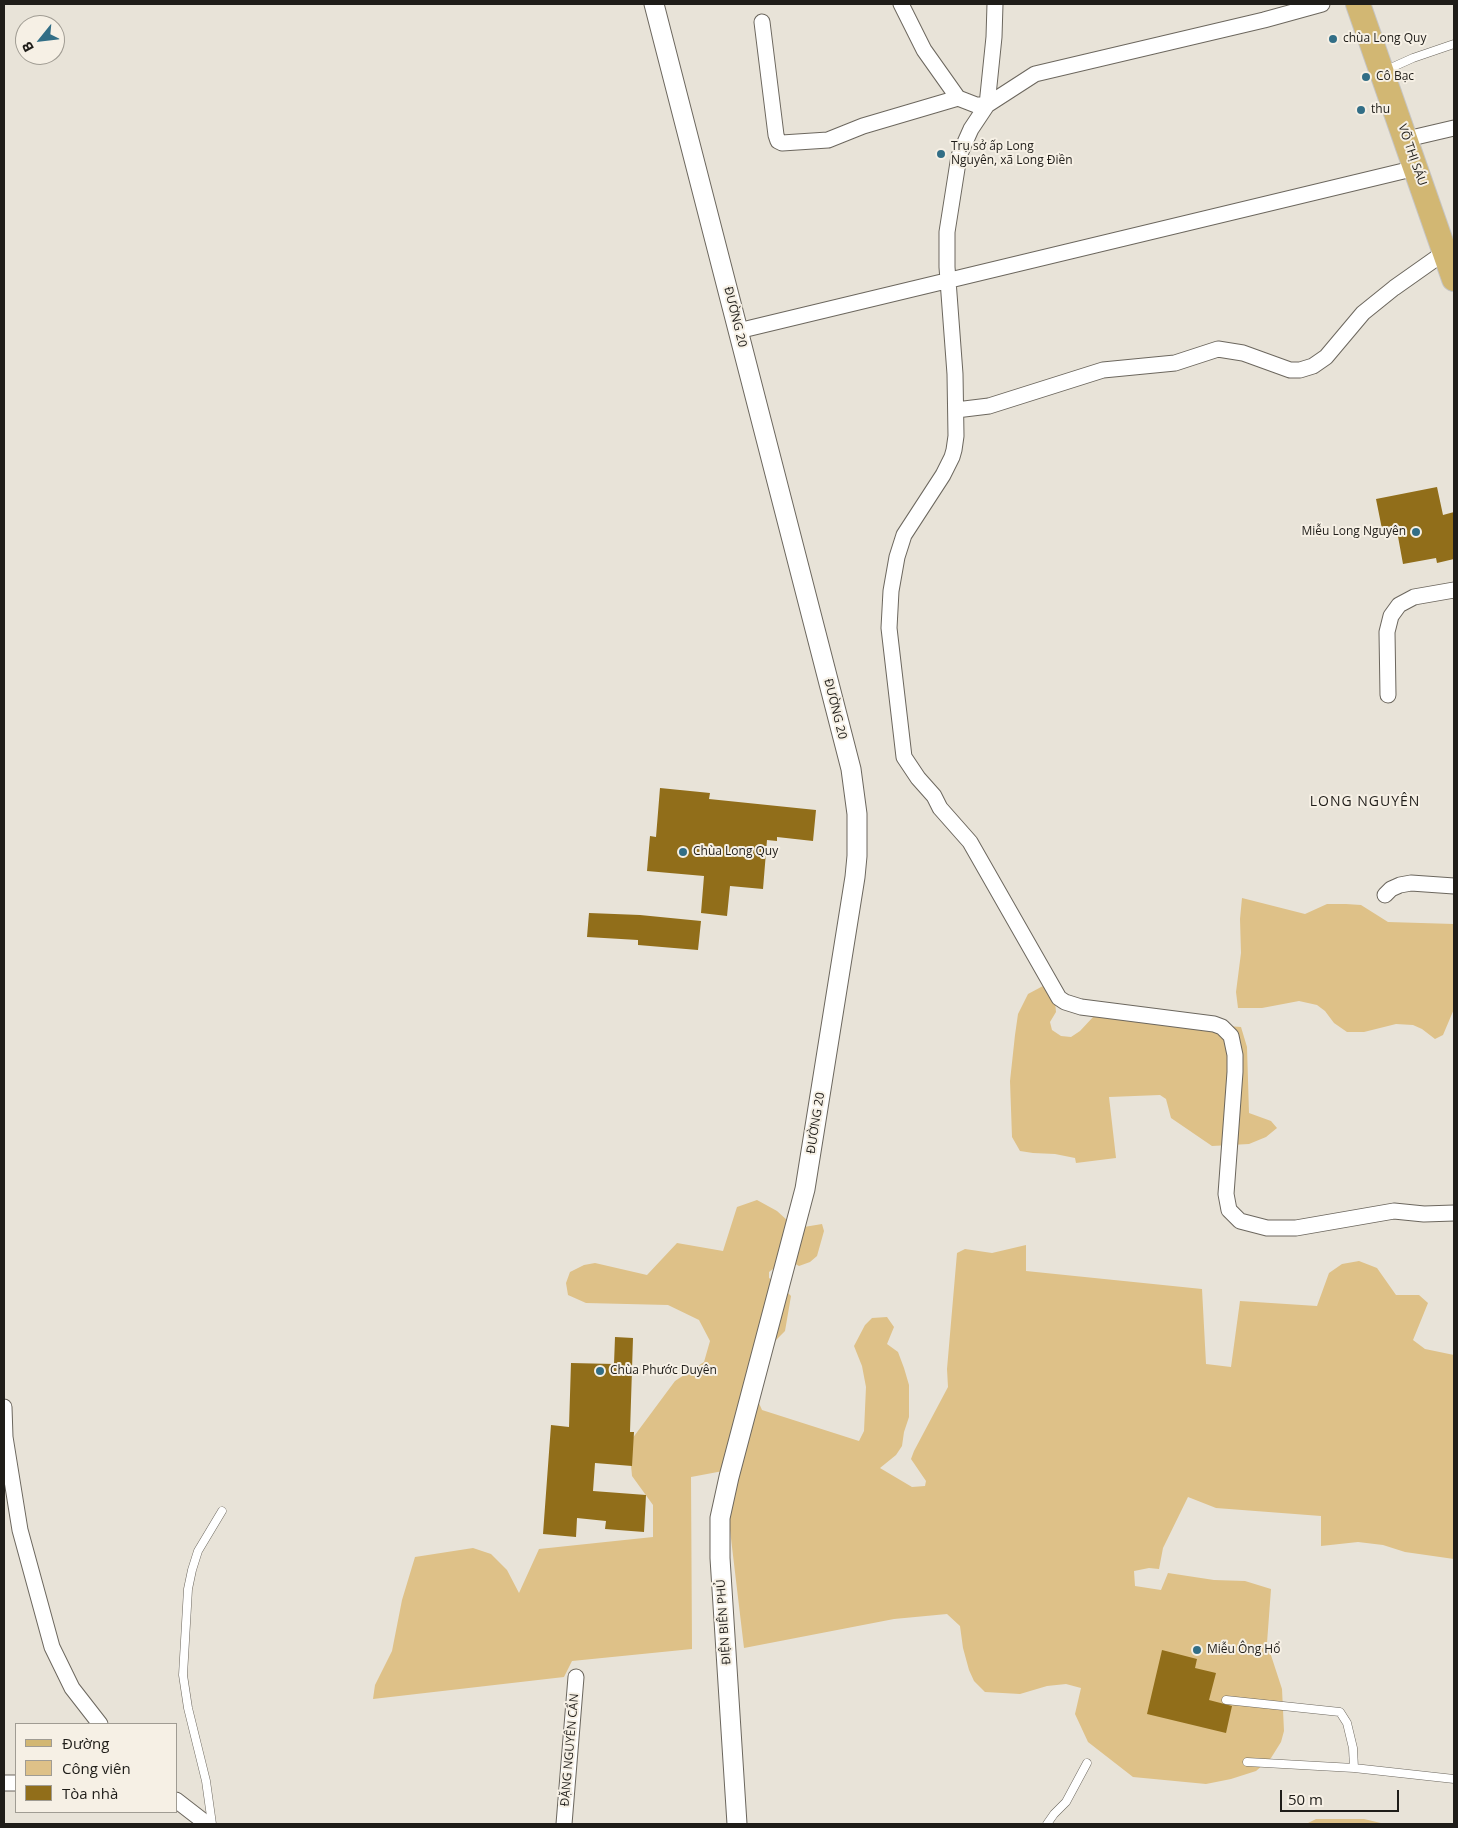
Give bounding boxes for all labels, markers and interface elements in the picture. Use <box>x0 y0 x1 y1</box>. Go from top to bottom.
north arrow <box>15 15 65 65</box>
place label: chùa Long Quy <box>1343 32 1426 46</box>
marker: chùa Long Quy <box>1327 33 1339 45</box>
text: B <box>17 38 38 56</box>
place label: Cô Bạc <box>1376 70 1414 84</box>
marker: Cô Bạc <box>1360 71 1372 83</box>
place label: thu <box>1371 103 1390 117</box>
marker: thu <box>1355 104 1367 116</box>
street label: VÕ THỊ SÁU <box>1395 122 1429 188</box>
place label: Trụ sở ấp Long Nguyên, xã Long Điền <box>951 140 1073 168</box>
marker: Trụ sở ấp Long Nguyên, xã Long Điền <box>935 148 947 160</box>
street label: ĐƯỜNG 20 <box>721 285 749 349</box>
place label: Miễu Long Nguyên <box>1301 525 1406 539</box>
marker: Miễu Long Nguyên <box>1410 526 1422 538</box>
street label: ĐƯỜNG 20 <box>821 677 849 741</box>
district label: LONG NGUYÊN <box>1308 794 1422 810</box>
place label: Chùa Long Quy <box>693 845 778 859</box>
marker: Chùa Long Quy <box>677 846 689 858</box>
street label: ĐƯỜNG 20 <box>804 1091 828 1155</box>
place label: Chùa Phước Duyên <box>610 1364 717 1378</box>
marker: Chùa Phước Duyên <box>594 1365 606 1377</box>
street label: ĐIỆN BIÊN PHỦ <box>714 1579 734 1665</box>
place label: Miễu Ông Hổ <box>1207 1643 1280 1657</box>
marker: Miễu Ông Hổ <box>1191 1644 1203 1656</box>
street label: ĐẶNG NGUYÊN CẨN <box>558 1693 582 1807</box>
legend <box>15 1723 178 1813</box>
text: Đường <box>62 1733 109 1753</box>
text: Công viên <box>62 1758 131 1778</box>
scale bar <box>1283 1780 1402 1812</box>
text: Tòa nhà <box>62 1783 118 1803</box>
text: 50 m <box>1288 1789 1323 1809</box>

